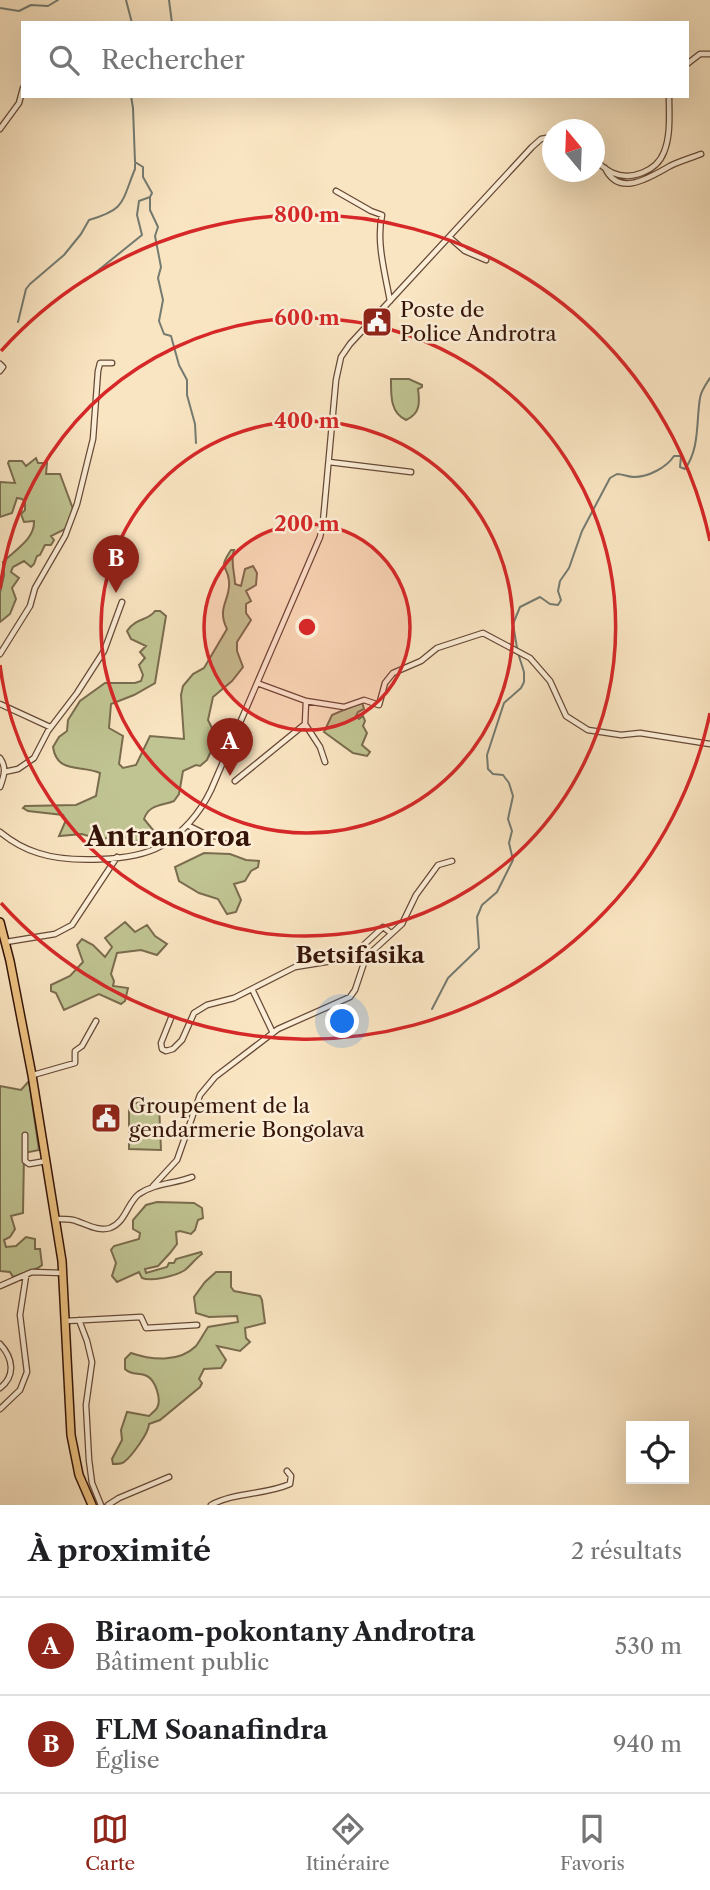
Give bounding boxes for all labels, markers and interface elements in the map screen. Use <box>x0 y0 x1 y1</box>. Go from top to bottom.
search box <box>21 21 689 98</box>
icon: search <box>45 41 83 79</box>
text: Rechercher <box>101 44 245 76</box>
north arrow <box>542 119 605 182</box>
text: 800 m <box>274 202 340 227</box>
place label: Poste de Police Androtra <box>400 297 557 346</box>
text: 600 m <box>274 305 340 330</box>
public building icon: Poste de Police Androtra <box>360 305 394 339</box>
text: 400 m <box>274 408 340 433</box>
text: 200 m <box>274 511 340 536</box>
pin: B <box>93 535 139 593</box>
centre of rings <box>295 615 319 639</box>
pin: A <box>207 718 253 776</box>
district label: Antranoroa <box>84 819 252 853</box>
district label: Betsifasika <box>296 941 425 969</box>
your location <box>325 1004 359 1038</box>
place label: Groupement de la gendarmerie Bongolava <box>129 1093 366 1142</box>
public building icon: Groupement de la gendarmerie Bongolava <box>89 1101 123 1135</box>
map controls <box>626 1421 689 1484</box>
button: locate <box>626 1421 689 1484</box>
text: À proximité <box>28 1532 211 1569</box>
text: 2 résultats <box>571 1537 682 1565</box>
text: Biraom-pokontany Androtra <box>95 1616 475 1648</box>
text: A <box>42 1632 60 1660</box>
text: 530 m <box>615 1632 682 1660</box>
text: Bâtiment public <box>95 1648 269 1676</box>
text: FLM Soanafindra <box>95 1714 328 1746</box>
text: B <box>42 1730 60 1758</box>
text: 940 m <box>613 1730 682 1758</box>
text: Église <box>95 1746 160 1774</box>
tab: Carte <box>85 1810 135 1875</box>
tab: Itinéraire <box>306 1810 390 1875</box>
tab: Favoris <box>560 1810 625 1875</box>

